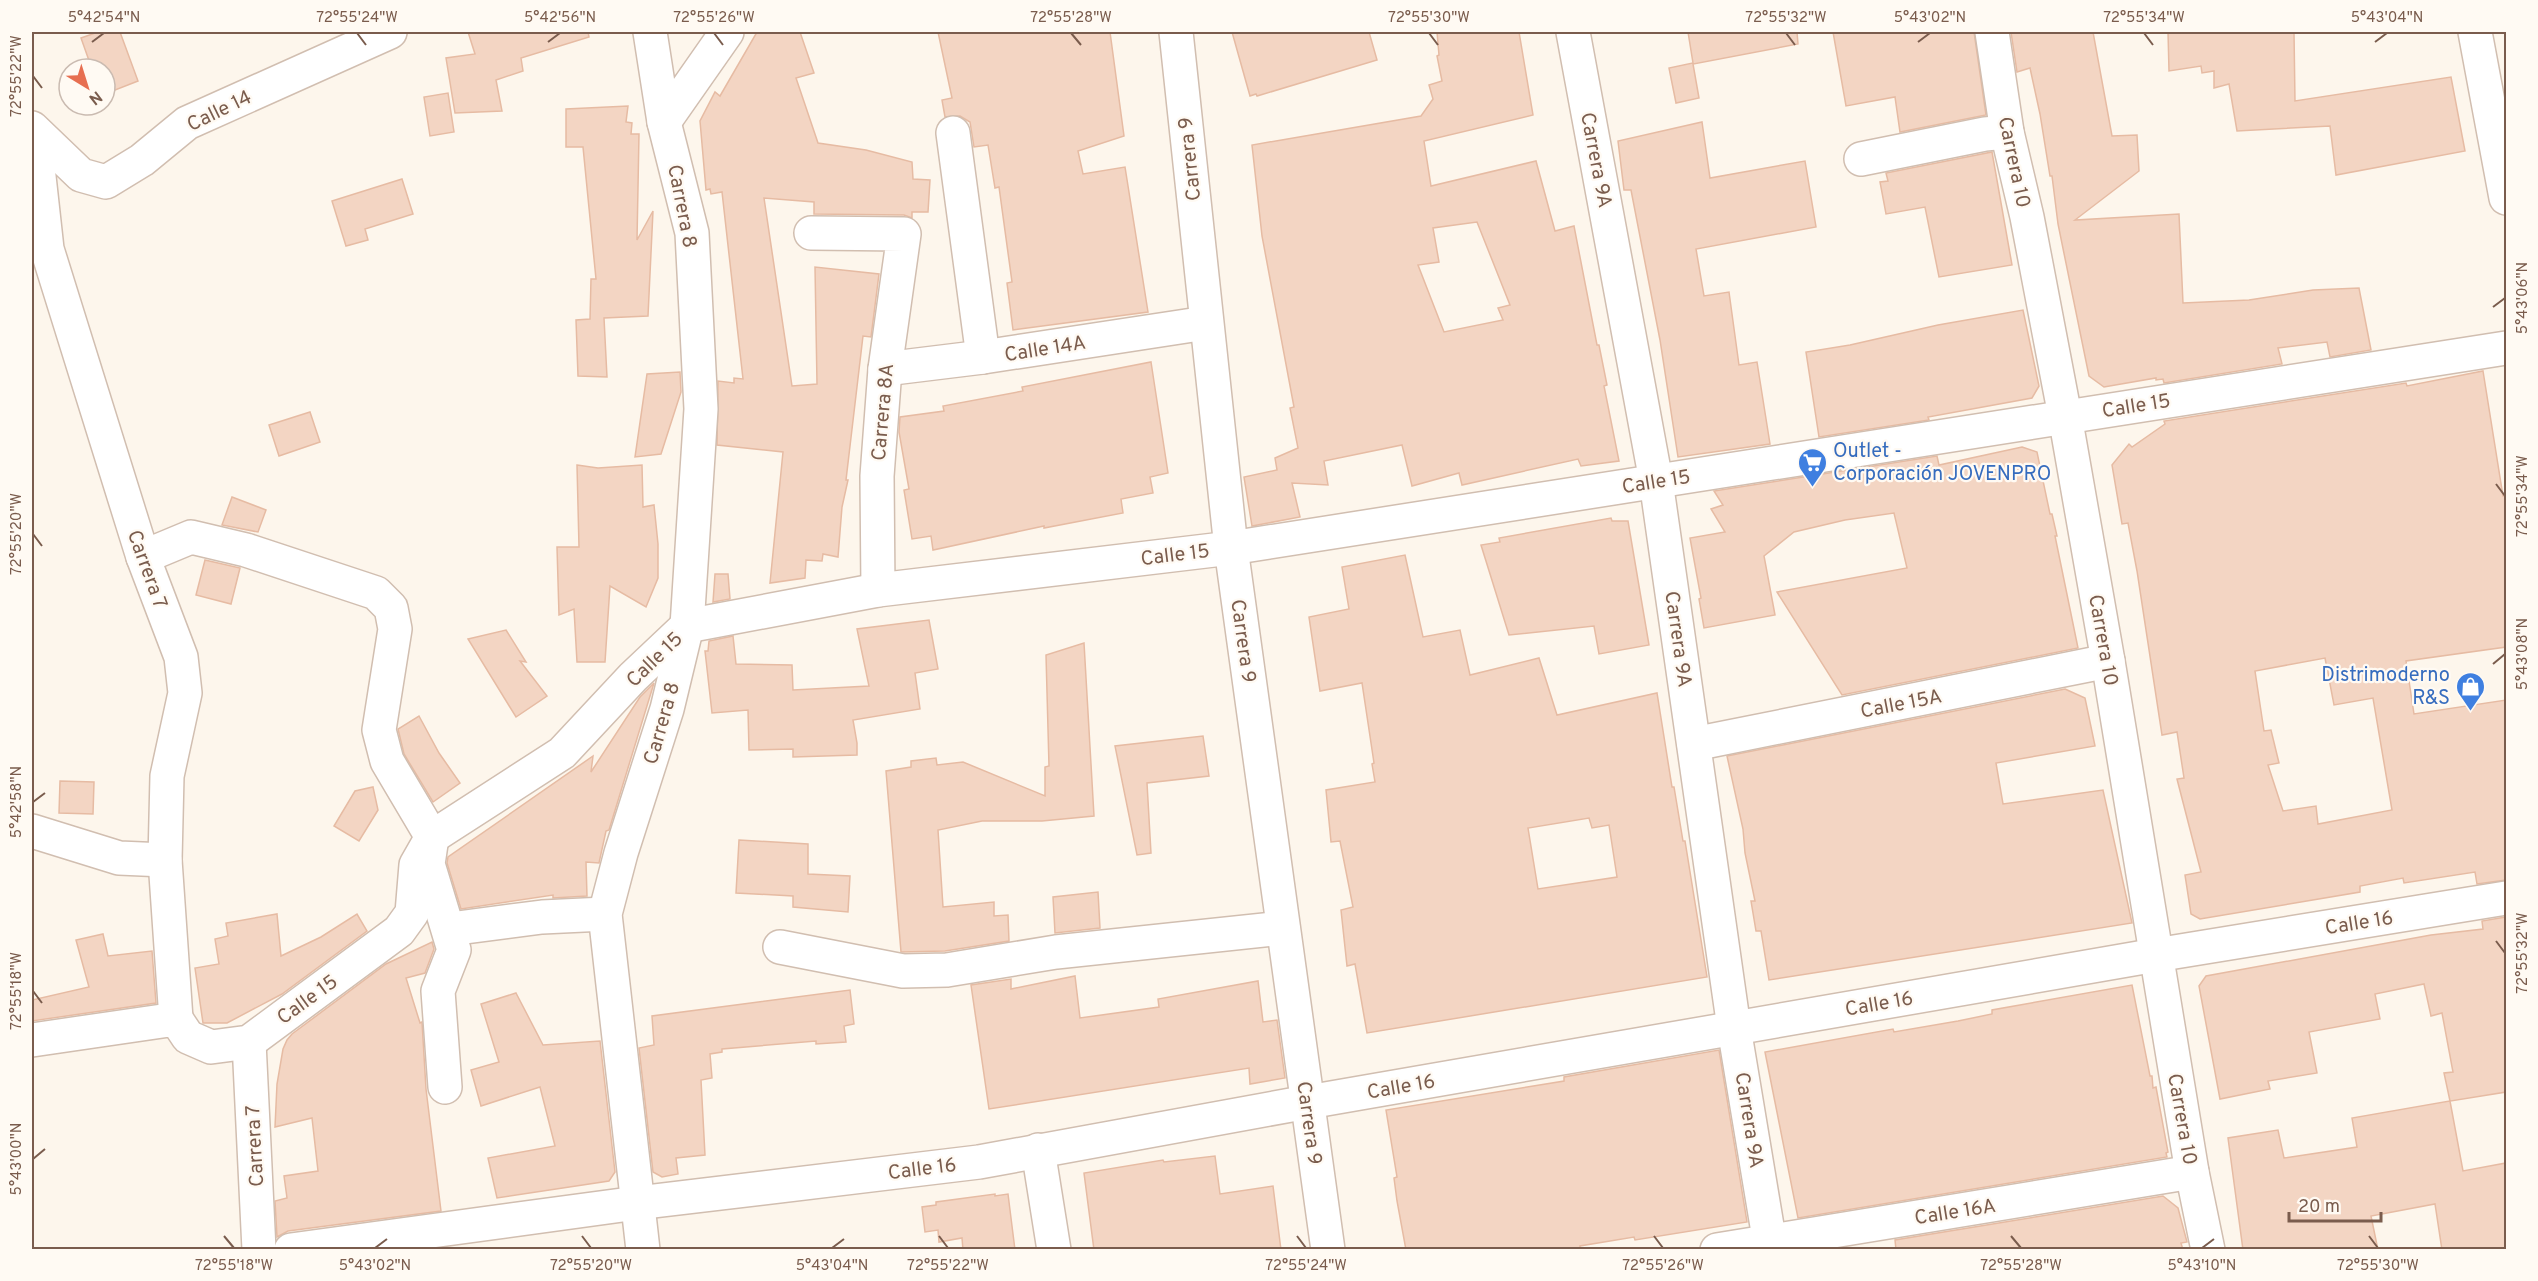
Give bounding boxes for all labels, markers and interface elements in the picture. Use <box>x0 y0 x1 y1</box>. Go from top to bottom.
text: 5°42'54"N <box>68 9 140 28</box>
text: 72°55'24"W <box>316 9 398 28</box>
text: 5°42'56"N <box>524 9 596 28</box>
text: 72°55'26"W <box>673 9 755 28</box>
text: 72°55'28"W <box>1030 9 1112 28</box>
text: 72°55'30"W <box>1388 9 1470 28</box>
text: 72°55'32"W <box>1745 9 1827 28</box>
text: 5°43'02"N <box>1894 9 1966 28</box>
text: 72°55'34"W <box>2103 9 2185 28</box>
text: 5°43'04"N <box>2351 9 2423 28</box>
text: 72°55'22"W <box>8 35 27 117</box>
north arrow <box>57 57 117 117</box>
street label: Calle 14 <box>183 85 257 139</box>
text: N <box>84 86 106 109</box>
street label: Carrera 9A <box>1573 110 1617 210</box>
street label: Carrera 10 <box>1991 114 2035 210</box>
street label: Carrera 9 <box>1174 116 1208 202</box>
street label: Carrera 8 <box>660 162 702 250</box>
text: 5°43'06"N <box>2514 262 2533 334</box>
street label: Calle 14A <box>1003 331 1088 369</box>
street label: Carrera 8A <box>867 362 901 462</box>
street label: Calle 15 <box>2100 389 2173 425</box>
place label: Outlet - Corporación JOVENPRO <box>1833 439 2051 488</box>
supermarket icon: Outlet - Corporación JOVENPRO <box>1796 446 1828 488</box>
text: 72°55'34"W <box>2514 455 2533 537</box>
street label: Calle 15 <box>1620 465 1693 501</box>
text: 72°55'20"W <box>8 493 27 575</box>
street label: Carrera 7 <box>120 527 172 613</box>
street label: Calle 15 <box>1139 539 1211 573</box>
street label: Carrera 9A <box>1657 589 1697 689</box>
street label: Carrera 10 <box>2081 593 2123 688</box>
street label: Carrera 9 <box>1223 598 1261 685</box>
text: 5°43'08"N <box>2514 618 2533 690</box>
street label: Calle 15 <box>621 627 689 694</box>
place label: Distrimoderno R&S <box>2321 663 2450 712</box>
shop icon: Distrimoderno R&S <box>2455 670 2487 712</box>
street label: Carrera 8 <box>639 679 687 768</box>
street label: Calle 15A <box>1858 684 1944 726</box>
text: 5°42'58"N <box>8 766 27 838</box>
street label: Calle 16 <box>2323 906 2395 942</box>
text: 72°55'32"W <box>2514 912 2533 994</box>
text: 72°55'18"W <box>8 952 27 1030</box>
street label: Calle 15 <box>273 970 344 1031</box>
street label: Calle 16 <box>1843 986 1915 1024</box>
street label: Calle 16 <box>1365 1069 1437 1107</box>
street label: Carrera 9A <box>1728 1070 1768 1170</box>
street label: Carrera 10 <box>2160 1072 2202 1167</box>
street label: Carrera 9 <box>1289 1080 1327 1167</box>
street label: Carrera 7 <box>241 1104 271 1187</box>
text: 5°43'00"N <box>8 1123 27 1195</box>
street label: Calle 16 <box>887 1153 958 1187</box>
scale bar <box>2289 1185 2380 1223</box>
street label: Calle 16A <box>1913 1194 1998 1232</box>
text: 20 m <box>2298 1196 2340 1219</box>
text: 72°55'18"W <box>195 1257 273 1276</box>
text: 5°43'02"N <box>339 1257 411 1276</box>
text: 72°55'20"W <box>550 1257 632 1276</box>
text: 5°43'04"N <box>796 1257 868 1276</box>
text: 72°55'22"W <box>907 1257 989 1276</box>
text: 72°55'24"W <box>1265 1257 1347 1276</box>
text: 72°55'26"W <box>1622 1257 1704 1276</box>
text: 72°55'28"W <box>1980 1257 2062 1276</box>
text: 5°43'10"N <box>2168 1257 2236 1276</box>
text: 72°55'30"W <box>2337 1257 2419 1276</box>

